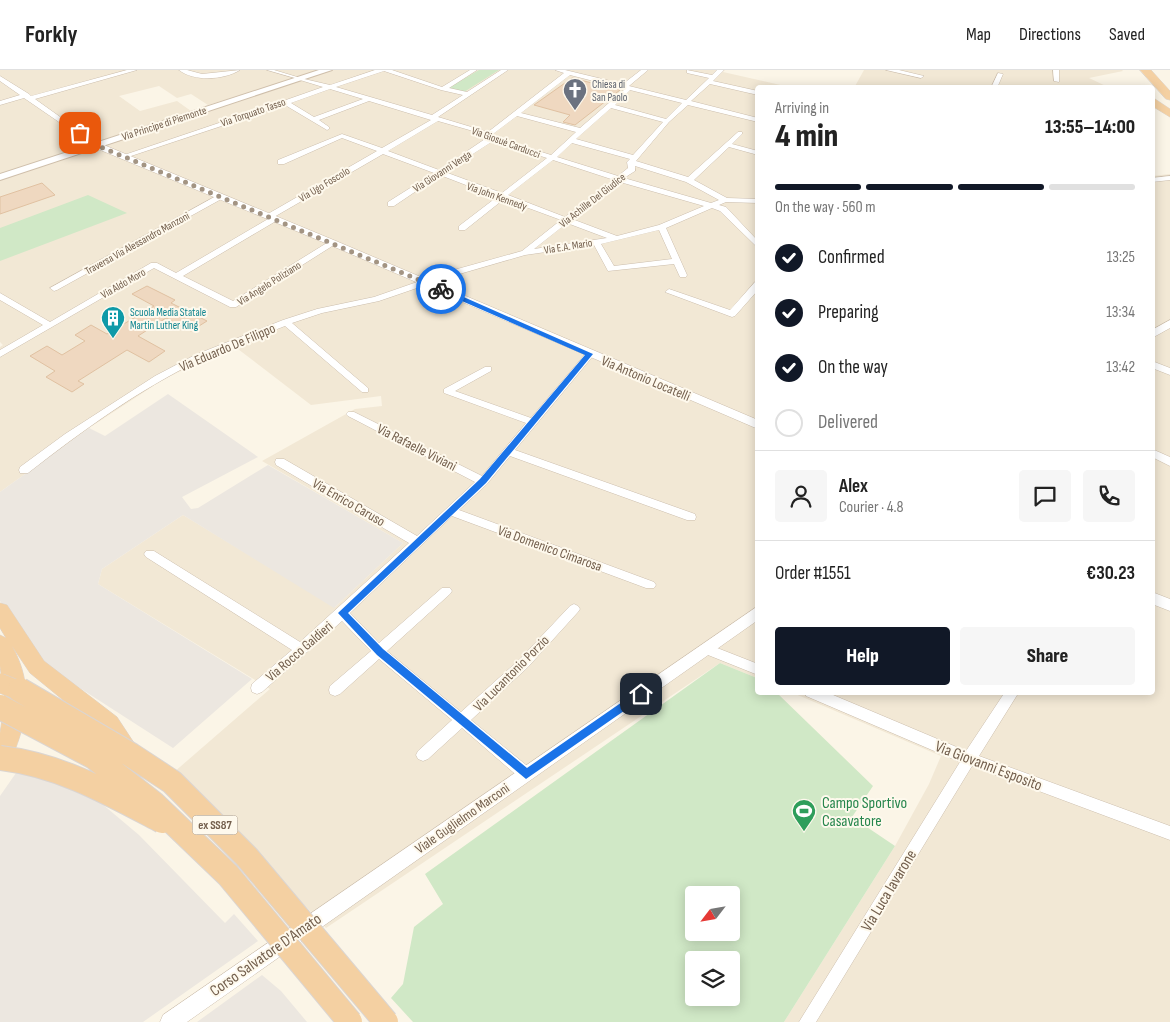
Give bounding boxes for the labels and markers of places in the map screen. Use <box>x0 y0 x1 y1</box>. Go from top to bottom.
church icon: Chiesa di San Paolo <box>562 77 588 111</box>
place label: Chiesa di San Paolo <box>592 78 628 104</box>
pin <box>59 112 101 154</box>
building icon: Scuola Media Statale Martin Luther King <box>100 305 126 339</box>
place label: Scuola Media Statale Martin Luther King <box>130 306 206 332</box>
pin <box>620 673 662 715</box>
place label: Campo Sportivo Casavatore <box>822 794 907 831</box>
sports icon: Campo Sportivo Casavatore <box>791 798 817 832</box>

